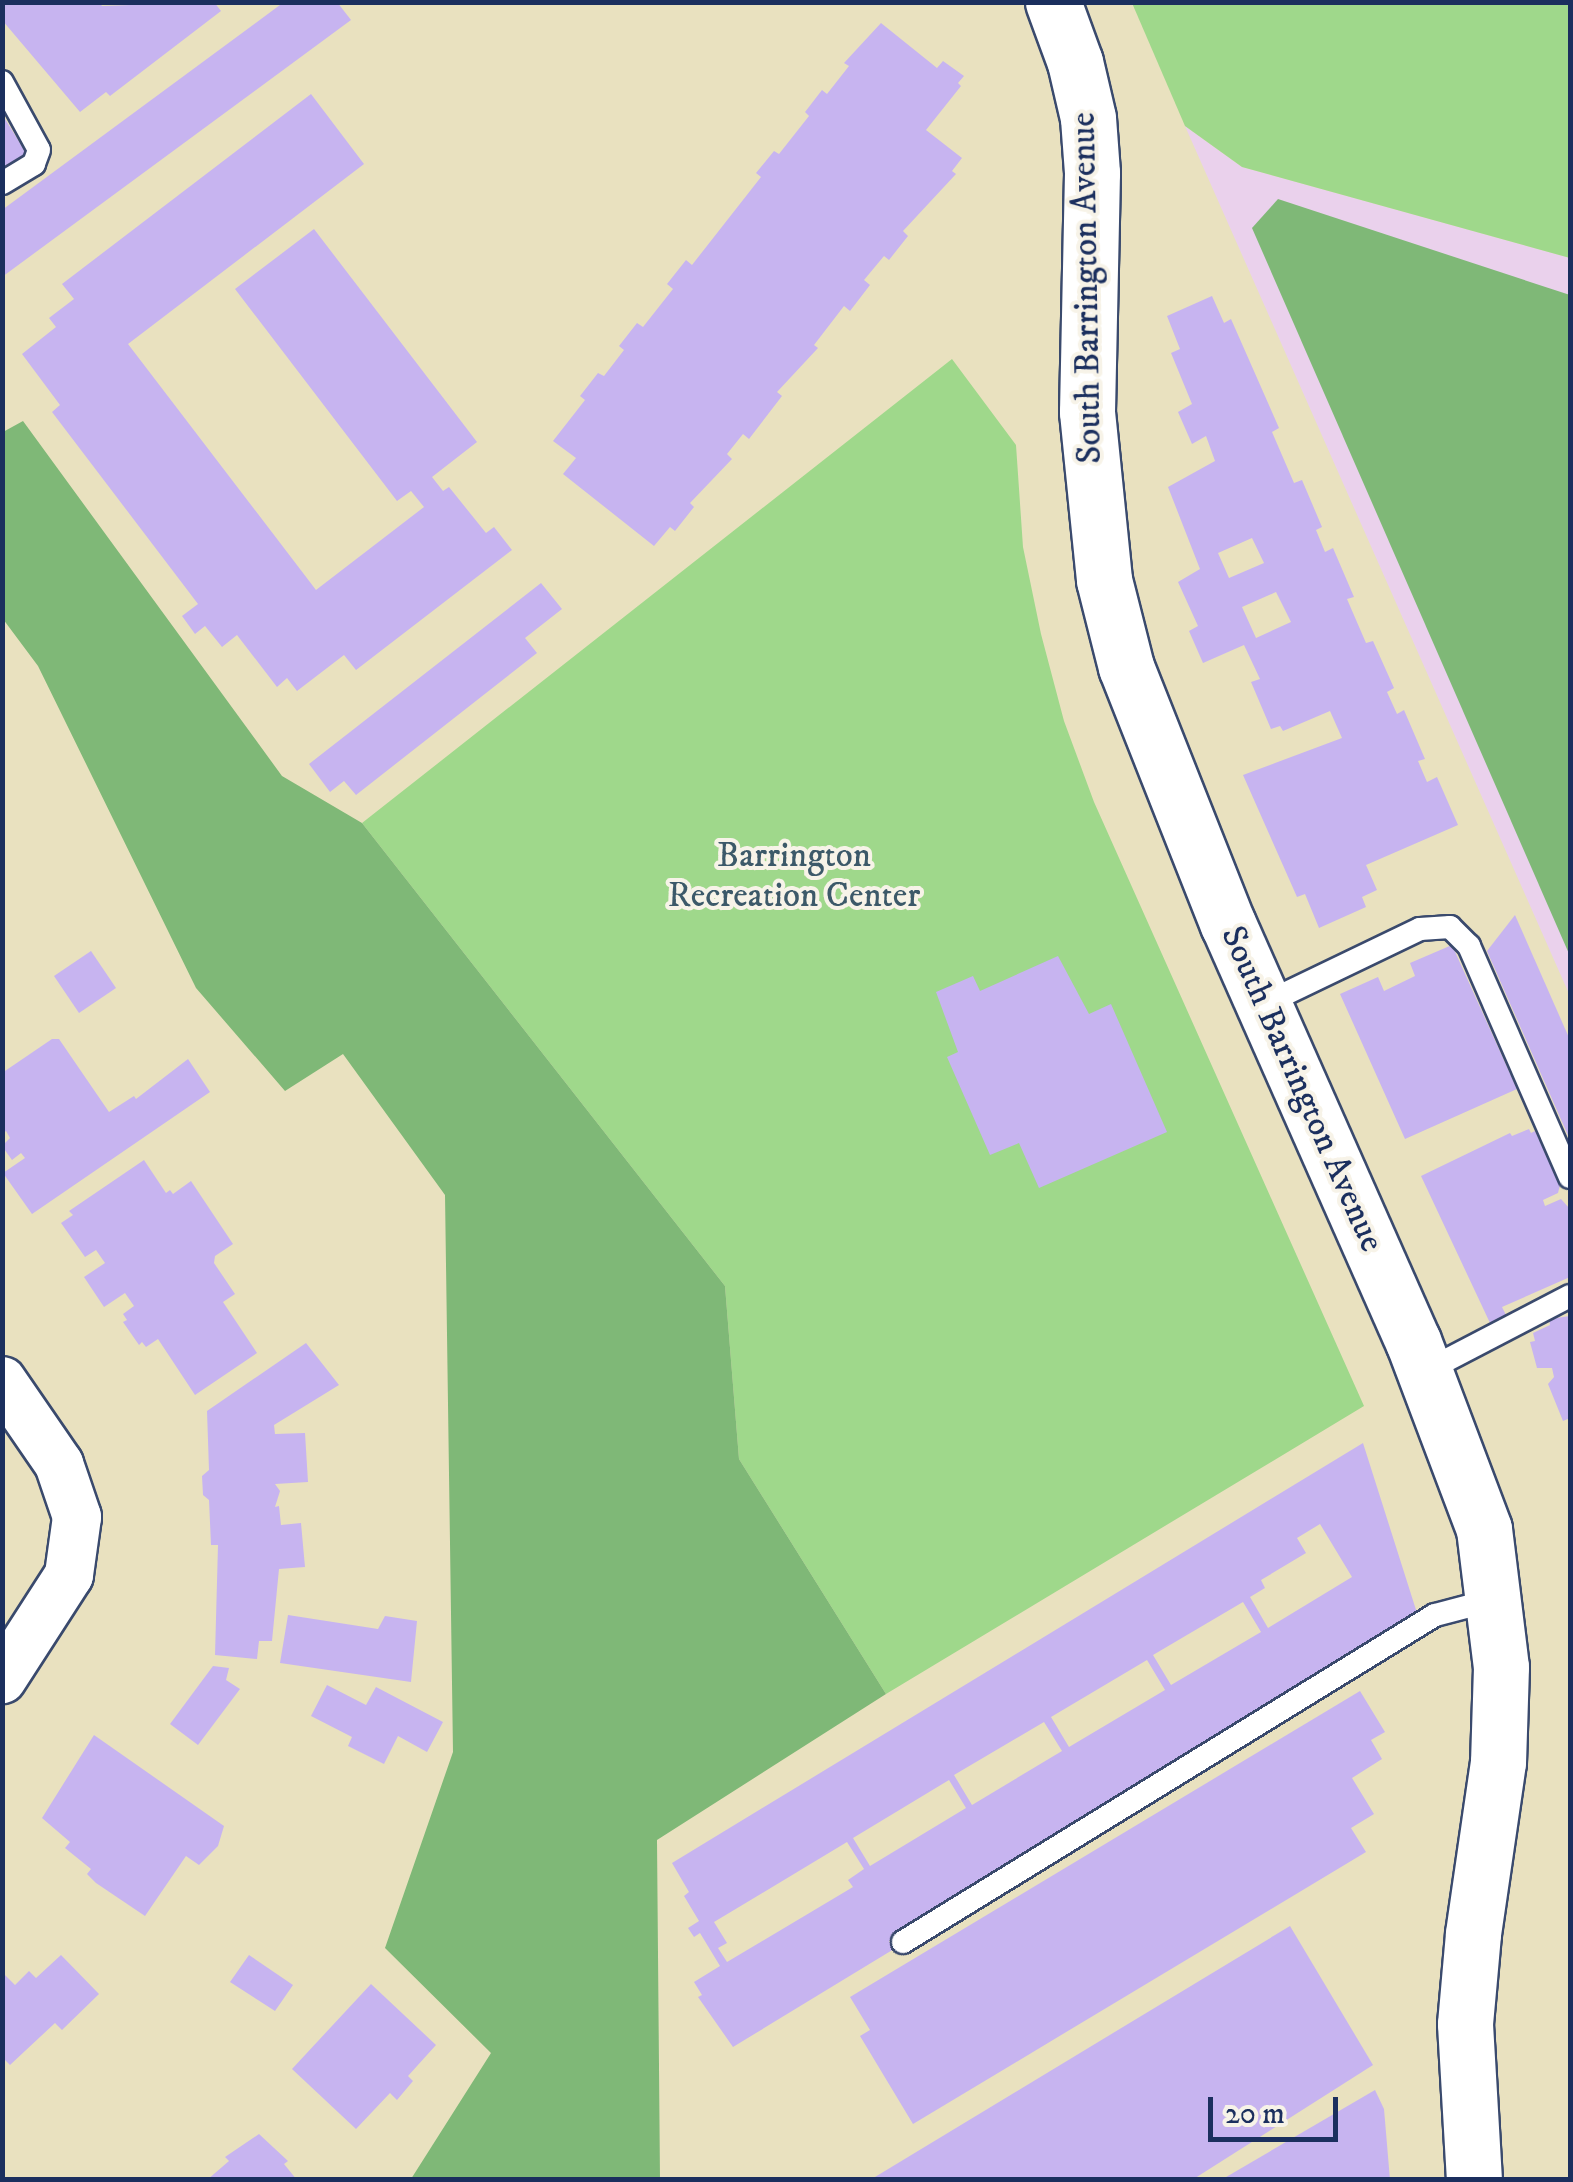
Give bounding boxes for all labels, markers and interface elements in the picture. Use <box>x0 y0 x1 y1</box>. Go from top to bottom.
street label: South Barrington Avenue <box>1063 112 1111 464</box>
park label: Barrington Recreation Center <box>668 835 920 917</box>
street label: South Barrington Avenue <box>1211 920 1393 1258</box>
scale bar <box>1213 2077 1343 2139</box>
text: 20 m <box>1225 2096 1285 2133</box>

